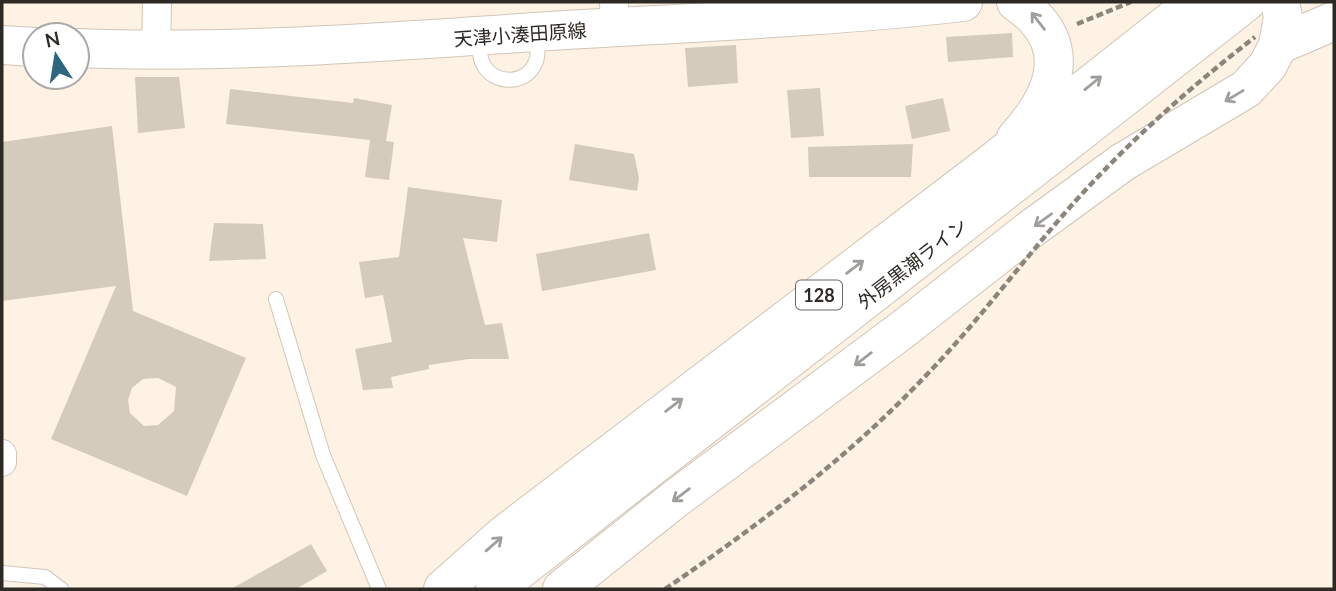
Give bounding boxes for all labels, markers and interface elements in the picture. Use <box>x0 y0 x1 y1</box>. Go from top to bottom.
one-way arrow <box>1030 13 1045 31</box>
street label: 天津小湊田原線 <box>453 18 587 50</box>
north arrow <box>21 21 91 91</box>
text: N <box>43 26 62 52</box>
one-way arrow <box>1083 75 1101 90</box>
one-way arrow <box>1225 89 1245 103</box>
one-way arrow <box>1035 212 1053 227</box>
street label: 外房黒潮ライン <box>853 213 971 313</box>
one-way arrow <box>845 260 864 275</box>
road number: 128 <box>796 281 842 310</box>
one-way arrow <box>855 351 873 366</box>
one-way arrow <box>665 398 683 413</box>
one-way arrow <box>672 487 691 502</box>
one-way arrow <box>485 536 503 552</box>

